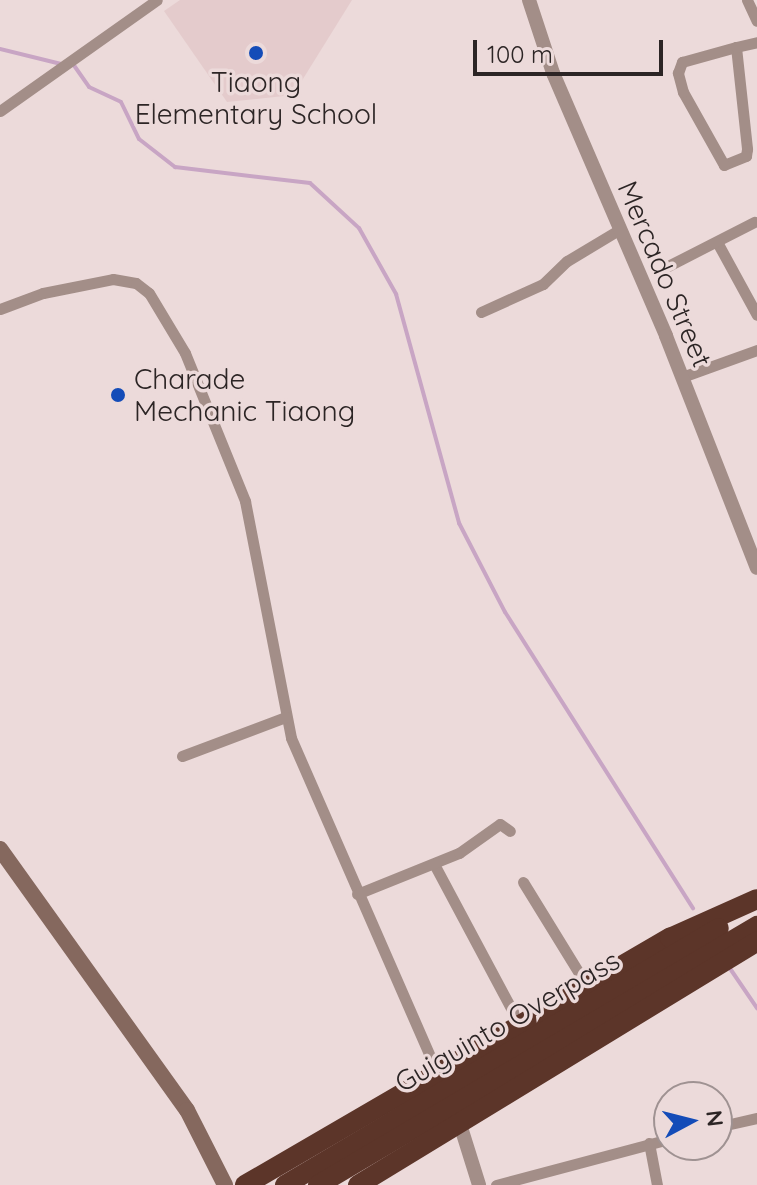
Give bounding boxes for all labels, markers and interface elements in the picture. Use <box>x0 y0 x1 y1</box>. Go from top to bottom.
scale bar <box>477 24 667 74</box>
text: 100 m <box>487 39 553 69</box>
marker: Tiaong Elementary School <box>247 44 265 62</box>
place label: Tiaong Elementary School <box>135 65 377 131</box>
street label: Mercado Street <box>611 176 719 372</box>
place label: Charade Mechanic Tiaong <box>134 362 355 428</box>
marker: Charade Mechanic Tiaong <box>109 386 127 404</box>
street label: Guiguinto Overpass <box>389 943 625 1099</box>
north arrow <box>653 1081 733 1161</box>
text: N <box>700 1109 730 1128</box>

